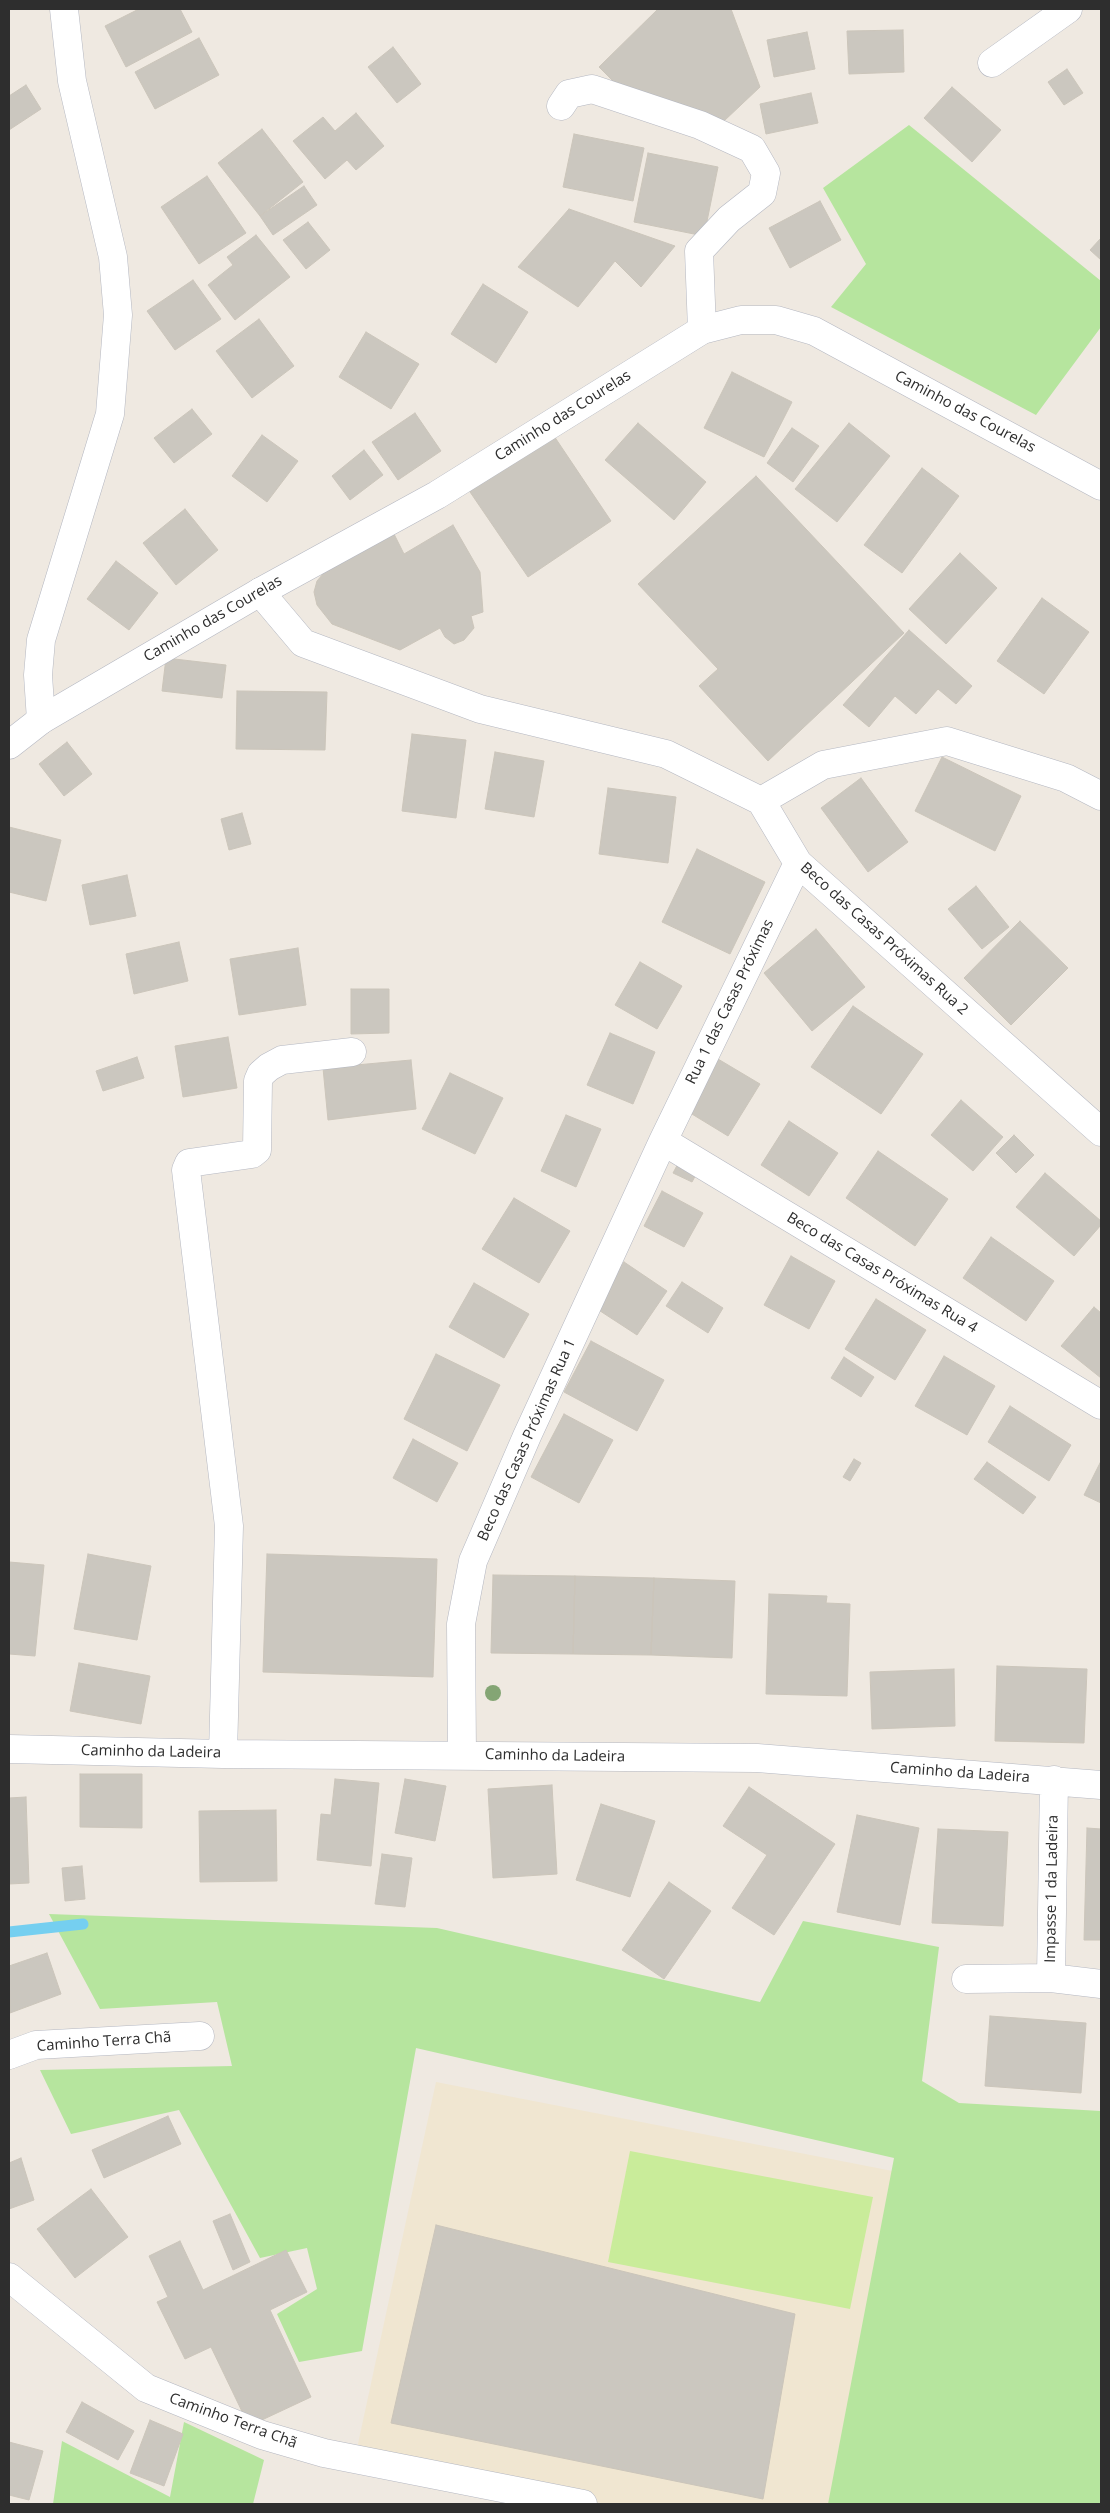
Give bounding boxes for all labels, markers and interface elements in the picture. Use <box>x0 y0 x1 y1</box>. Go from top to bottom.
street label: Caminho das Courelas <box>492 367 634 465</box>
street label: Caminho das Courelas <box>892 367 1038 457</box>
street label: Caminho das Courelas <box>141 572 285 666</box>
street label: Beco das Casas Próximas Rua 2 <box>796 859 972 1019</box>
street label: Rua 1 das Casas Próximas <box>682 917 778 1087</box>
street label: Beco das Casas Próximas Rua 4 <box>783 1209 981 1337</box>
street label: Beco das Casas Próximas Rua 1 <box>474 1336 580 1544</box>
street label: Caminho da Ladeira <box>81 1742 221 1762</box>
street label: Caminho da Ladeira <box>485 1746 625 1766</box>
street label: Caminho da Ladeira <box>889 1759 1031 1787</box>
street label: Impasse 1 da Ladeira <box>1042 1815 1062 1963</box>
street label: Caminho Terra Chã <box>36 2028 172 2056</box>
street label: Caminho Terra Chã <box>167 2389 299 2453</box>

